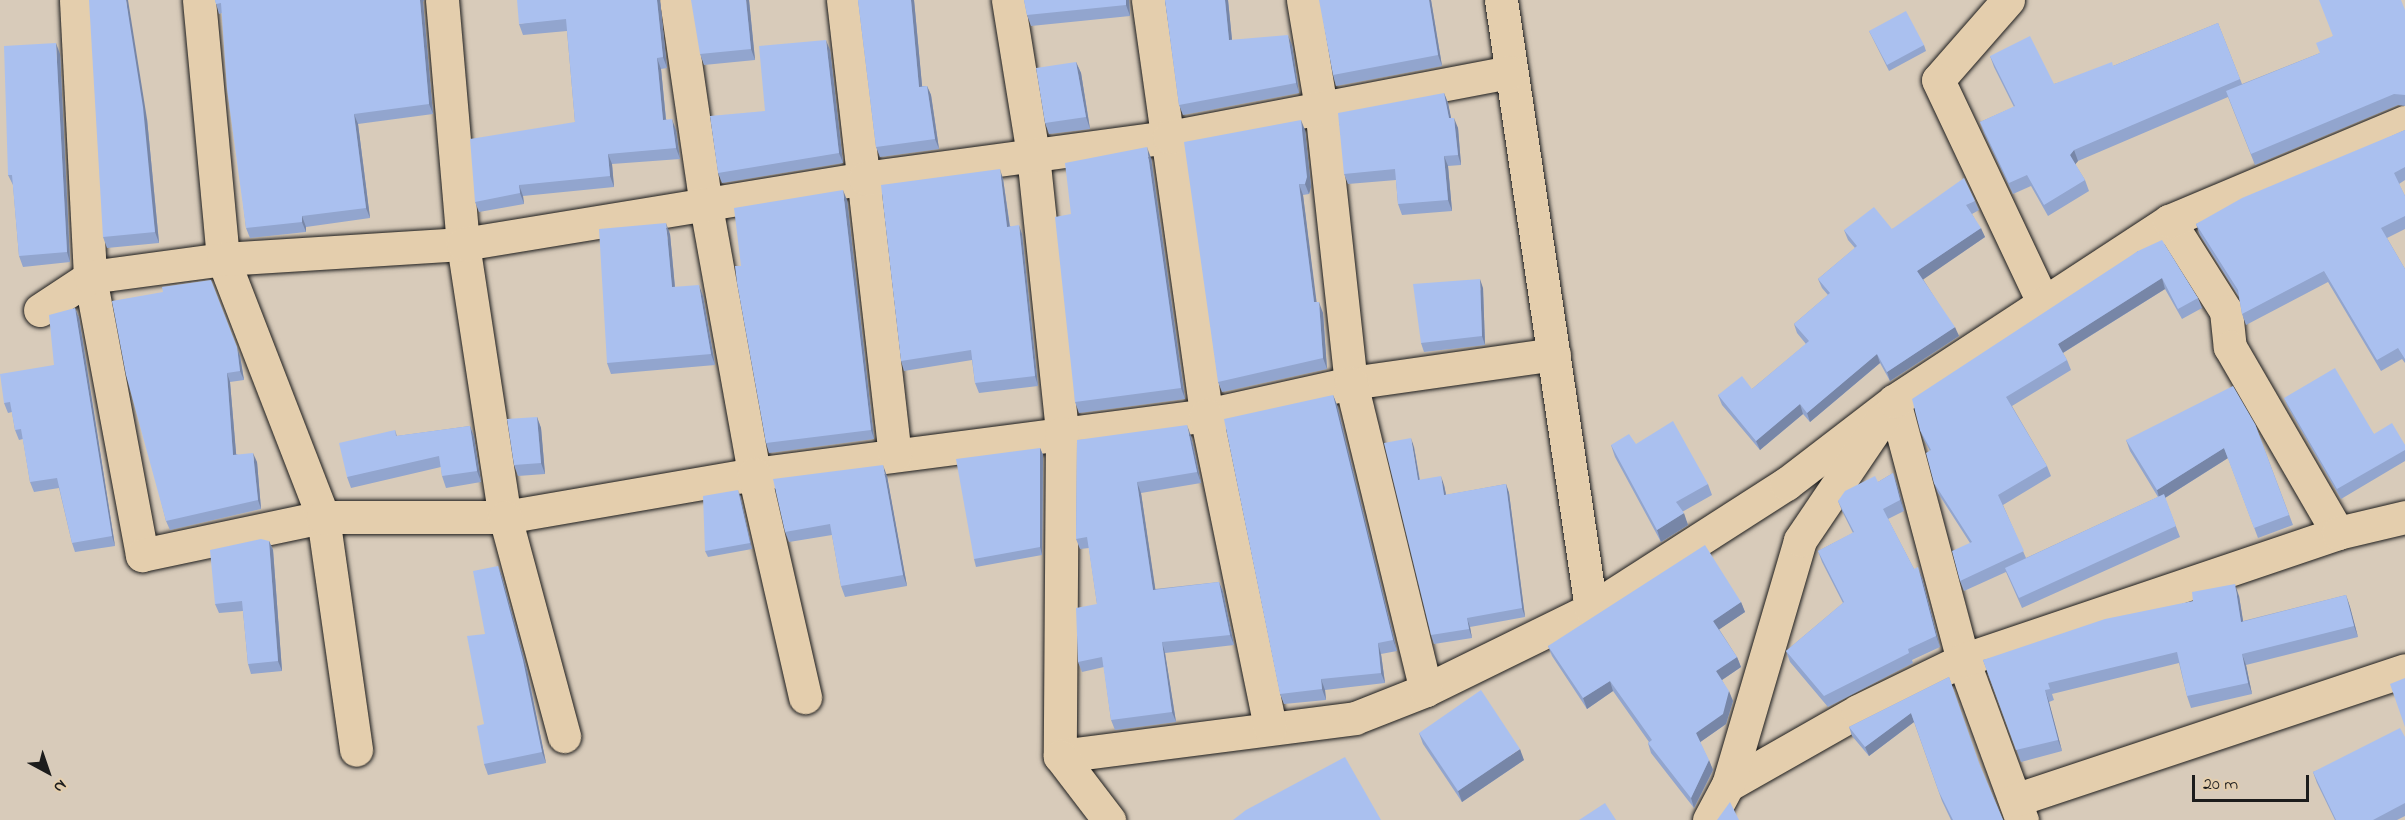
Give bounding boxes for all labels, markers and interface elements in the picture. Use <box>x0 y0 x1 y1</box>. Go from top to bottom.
north arrow <box>18 742 78 802</box>
scale bar <box>2195 763 2312 801</box>
text: 20 m <box>2203 772 2238 798</box>
text: N <box>48 773 71 798</box>

